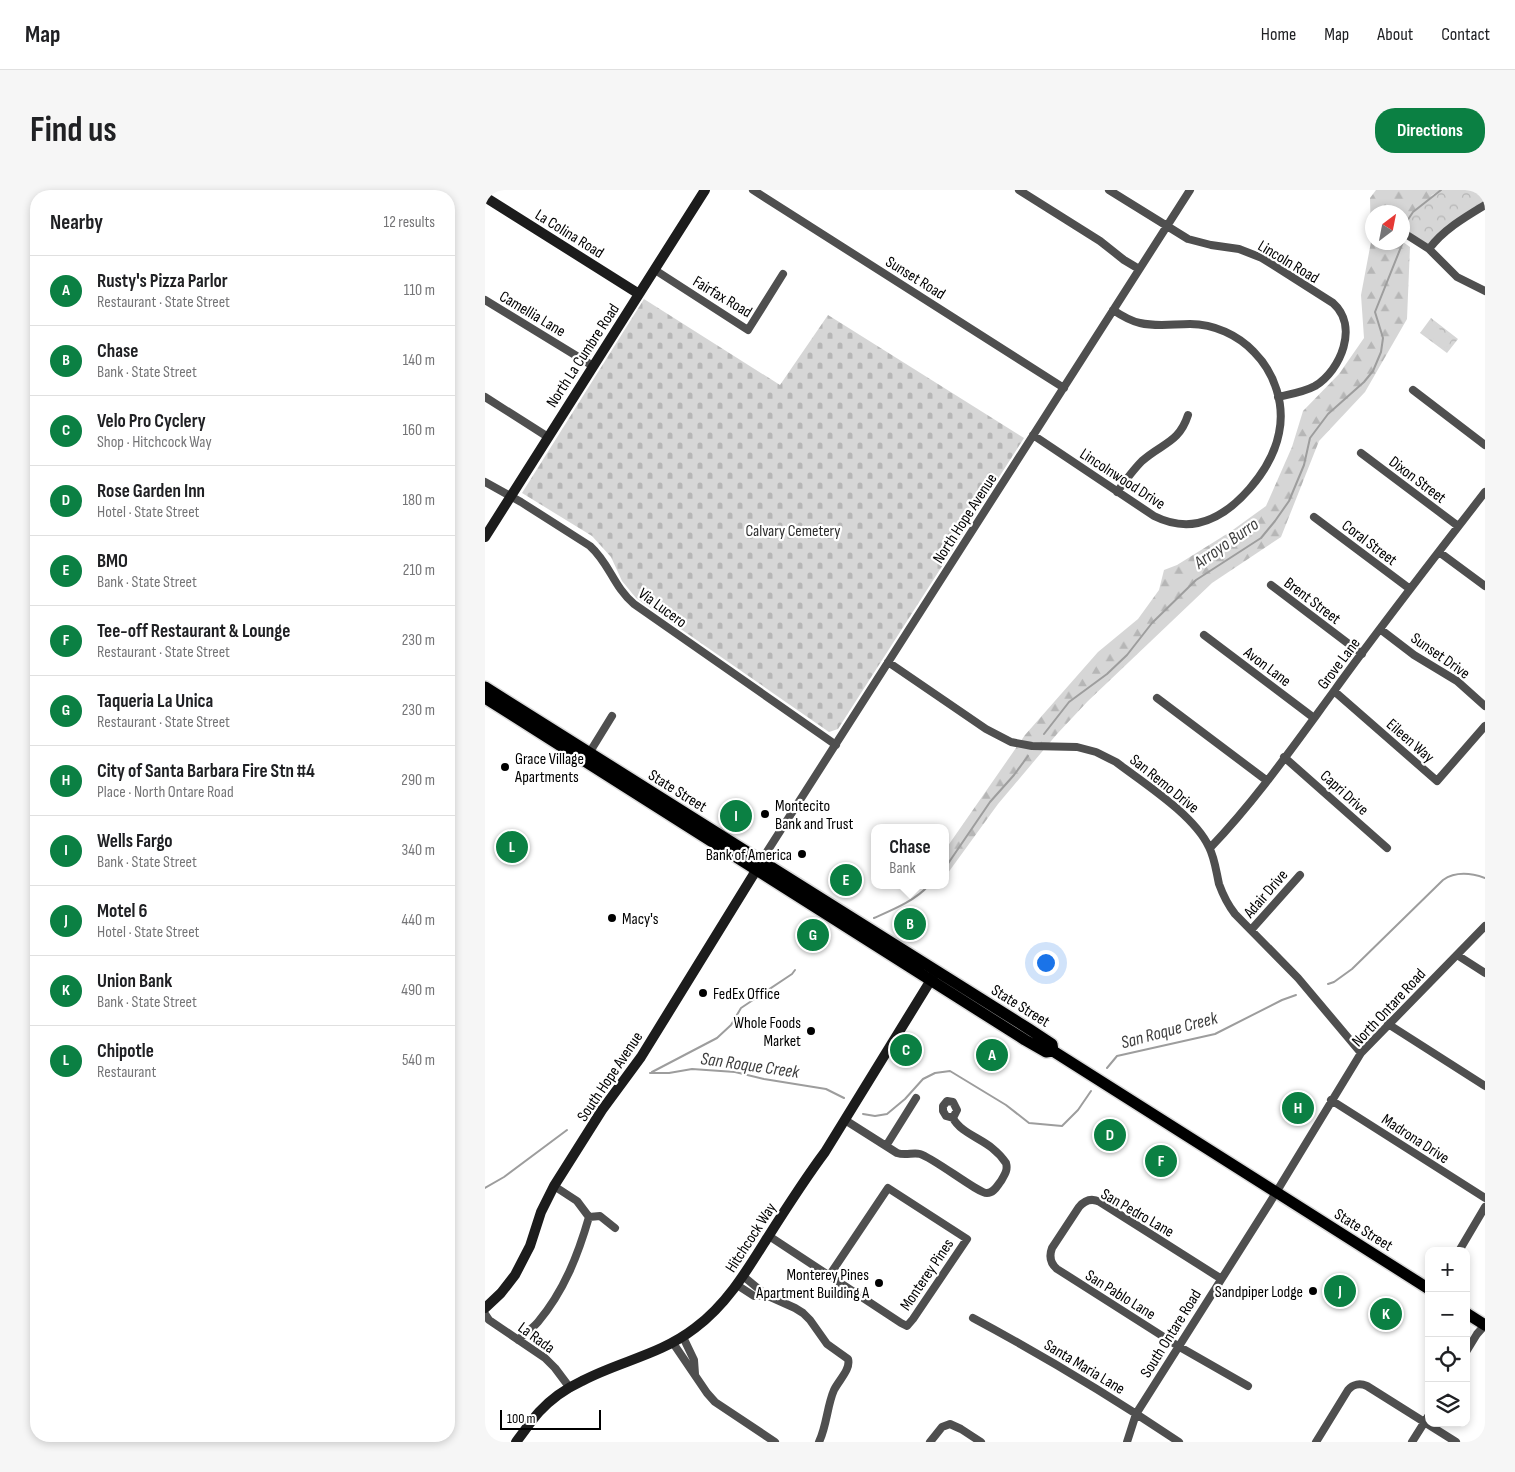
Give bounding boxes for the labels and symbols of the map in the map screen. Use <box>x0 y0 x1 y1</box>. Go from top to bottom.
north arrow <box>1365 205 1410 250</box>
street label: La Colina Road <box>531 206 607 263</box>
street label: Lincoln Road <box>1254 237 1322 288</box>
street label: Sunset Road <box>882 253 948 304</box>
street label: Fairfax Road <box>689 272 755 322</box>
street label: Camellia Lane <box>496 287 569 341</box>
street label: North La Cumbre Road <box>543 300 624 411</box>
street label: Lincolnwood Drive <box>1076 445 1168 514</box>
street label: Dixon Street <box>1385 453 1449 508</box>
street label: North Hope Avenue <box>929 470 1001 567</box>
water label: Arroyo Burro <box>1189 513 1263 574</box>
street label: Coral Street <box>1338 516 1400 570</box>
park label: Calvary Cemetery <box>746 522 840 541</box>
street label: Brent Street <box>1280 574 1344 629</box>
street label: Via Lucero <box>634 584 690 632</box>
street label: Sunset Drive <box>1407 629 1473 683</box>
street label: Grove Lane <box>1314 635 1365 693</box>
street label: Avon Lane <box>1239 643 1294 691</box>
street label: Eileen Way <box>1382 715 1438 767</box>
place label: Grace Village Apartments <box>514 750 584 787</box>
street label: San Remo Drive <box>1126 751 1202 818</box>
marker: Grace Village Apartments <box>499 761 511 773</box>
street label: State Street <box>644 766 710 817</box>
street label: Capri Drive <box>1316 767 1372 820</box>
pin: I <box>720 797 752 835</box>
place label: Montecito Bank and Trust <box>775 797 853 834</box>
marker: Montecito Bank and Trust <box>759 808 771 820</box>
pin: L <box>496 828 528 866</box>
place label: Bank of America <box>706 846 792 865</box>
marker: Bank of America <box>796 848 808 860</box>
pin: E <box>830 861 862 899</box>
street label: Adair Drive <box>1239 866 1292 923</box>
pin: B <box>894 905 926 943</box>
place label: Macy's <box>622 910 659 929</box>
marker: Macy's <box>606 912 618 924</box>
pin: G <box>797 916 829 954</box>
your location <box>1033 950 1059 976</box>
street label: North Ontare Road <box>1348 965 1430 1051</box>
street label: State Street <box>987 981 1053 1032</box>
place label: FedEx Office <box>713 985 780 1004</box>
marker: FedEx Office <box>697 987 709 999</box>
water label: San Roque Creek <box>1119 1007 1221 1053</box>
place label: Whole Foods Market <box>734 1014 801 1051</box>
marker: Whole Foods Market <box>805 1025 817 1037</box>
street label: South Hope Avenue <box>573 1028 647 1125</box>
pin: C <box>890 1031 922 1069</box>
pin: A <box>976 1036 1008 1074</box>
water label: San Roque Creek <box>699 1048 802 1083</box>
pin: H <box>1282 1089 1314 1127</box>
street label: Madrona Drive <box>1378 1110 1453 1168</box>
pin: D <box>1094 1116 1126 1154</box>
pin: F <box>1145 1142 1177 1180</box>
street label: San Pedro Lane <box>1097 1185 1177 1242</box>
street label: Hitchcock Way <box>722 1199 781 1276</box>
street label: State Street <box>1330 1205 1396 1256</box>
street label: Monterey Pines <box>896 1235 958 1314</box>
place label: Monterey Pines Apartment Building A <box>755 1266 869 1303</box>
street label: San Pablo Lane <box>1082 1266 1159 1324</box>
pin: J <box>1324 1272 1356 1310</box>
marker: Monterey Pines Apartment Building A <box>873 1277 885 1289</box>
place label: Sandpiper Lodge <box>1215 1283 1303 1302</box>
marker: Sandpiper Lodge <box>1307 1285 1319 1297</box>
street label: South Ontare Road <box>1137 1286 1206 1381</box>
pin: K <box>1370 1295 1402 1333</box>
street label: La Rada <box>514 1319 558 1358</box>
street label: Santa Maria Lane <box>1040 1336 1128 1399</box>
scale bar <box>500 1407 601 1430</box>

